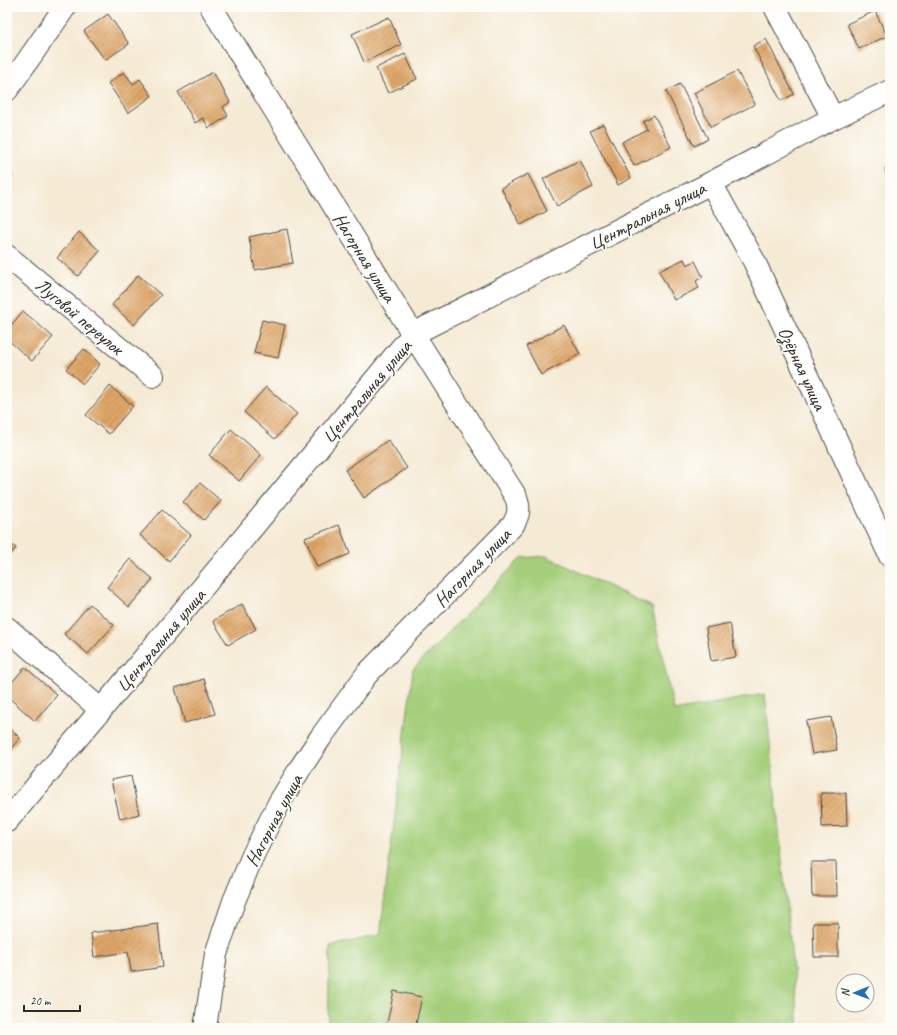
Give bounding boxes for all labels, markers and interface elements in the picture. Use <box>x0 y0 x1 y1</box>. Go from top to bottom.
street label: Центральная улица <box>585 176 711 255</box>
street label: Нагорная улица <box>327 208 402 308</box>
street label: Луговой переулок <box>31 273 130 362</box>
street label: Озёрная улица <box>772 323 832 415</box>
street label: Центральная улица <box>317 334 418 448</box>
street label: Нагорная улица <box>429 522 518 612</box>
street label: Центральная улица <box>111 583 212 697</box>
street label: Нагорная улица <box>240 769 309 871</box>
north arrow <box>835 973 875 1013</box>
scale bar <box>24 987 80 1013</box>
text: N <box>838 987 852 997</box>
text: 20 m <box>30 993 52 1009</box>

